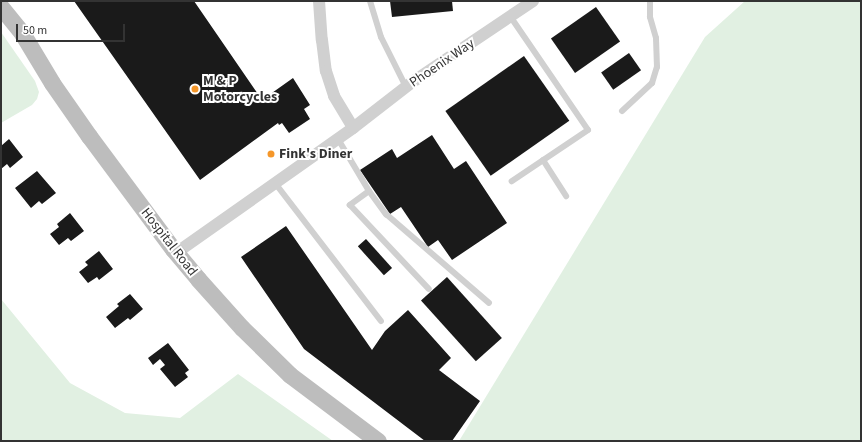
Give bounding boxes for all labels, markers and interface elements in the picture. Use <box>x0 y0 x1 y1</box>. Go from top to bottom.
scale bar <box>18 16 127 42</box>
text: 50 m <box>23 22 47 39</box>
street label: Phoenix Way <box>406 35 478 91</box>
place label: M & P Motorcycles <box>203 73 277 106</box>
marker: M & P Motorcycles <box>190 84 200 94</box>
place label: Fink's Diner <box>279 146 352 162</box>
marker: Fink's Diner <box>266 149 276 159</box>
street label: Hospital Road <box>137 205 201 279</box>

